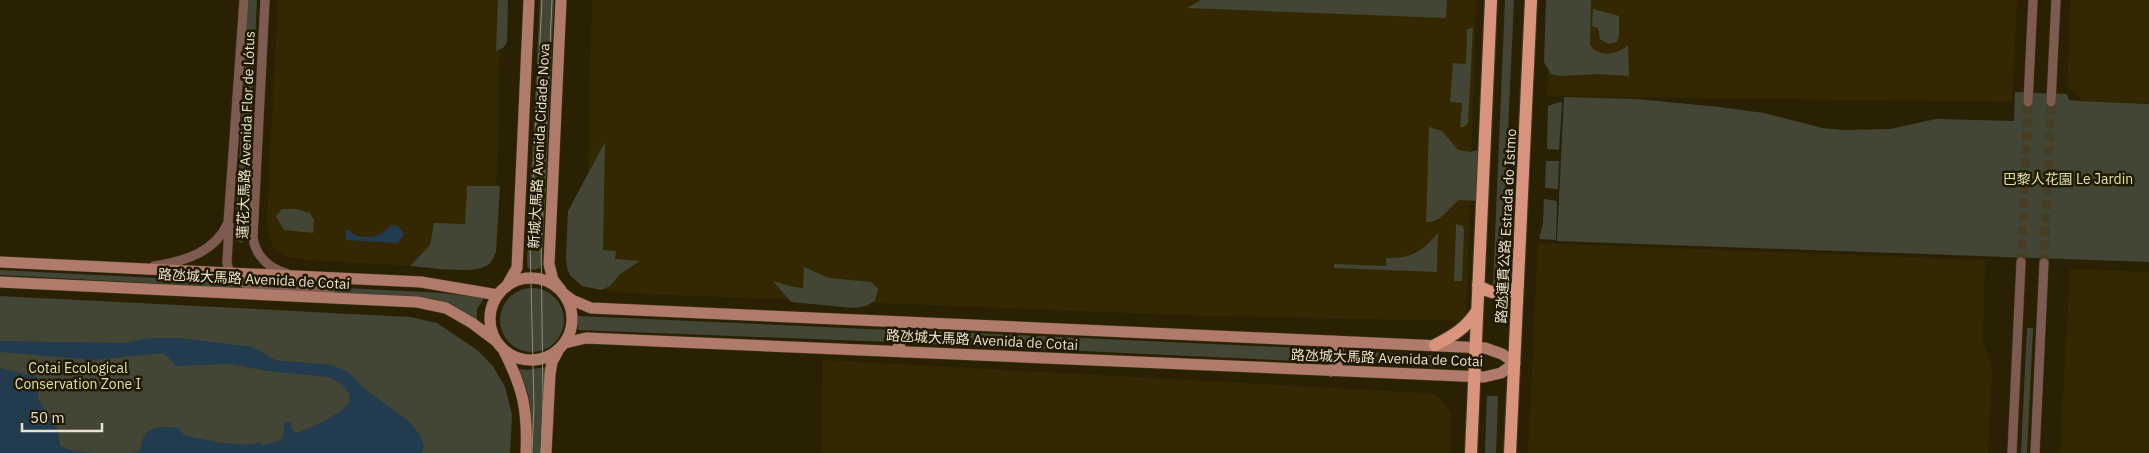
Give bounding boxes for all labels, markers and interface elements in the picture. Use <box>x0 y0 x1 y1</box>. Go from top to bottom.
street label: 蓮花大馬路 Avenida Flor de Lótus <box>233 30 259 239</box>
street label: 新城大馬路 Avenida Cidade Nova <box>525 42 553 249</box>
street label: 路氹連貫公路 Estrada do Istmo <box>1492 128 1520 324</box>
park label: 巴黎人花園 Le Jardin <box>2003 170 2133 188</box>
street label: 路氹城大馬路 Avenida de Cotai <box>157 265 351 293</box>
street label: 路氹城大馬路 Avenida de Cotai <box>885 326 1079 354</box>
street label: 路氹城大馬路 Avenida de Cotai <box>1291 346 1483 370</box>
park label: Cotai Ecological Conservation Zone I <box>15 359 141 393</box>
scale bar <box>22 400 102 432</box>
text: 50 m <box>30 408 65 427</box>

